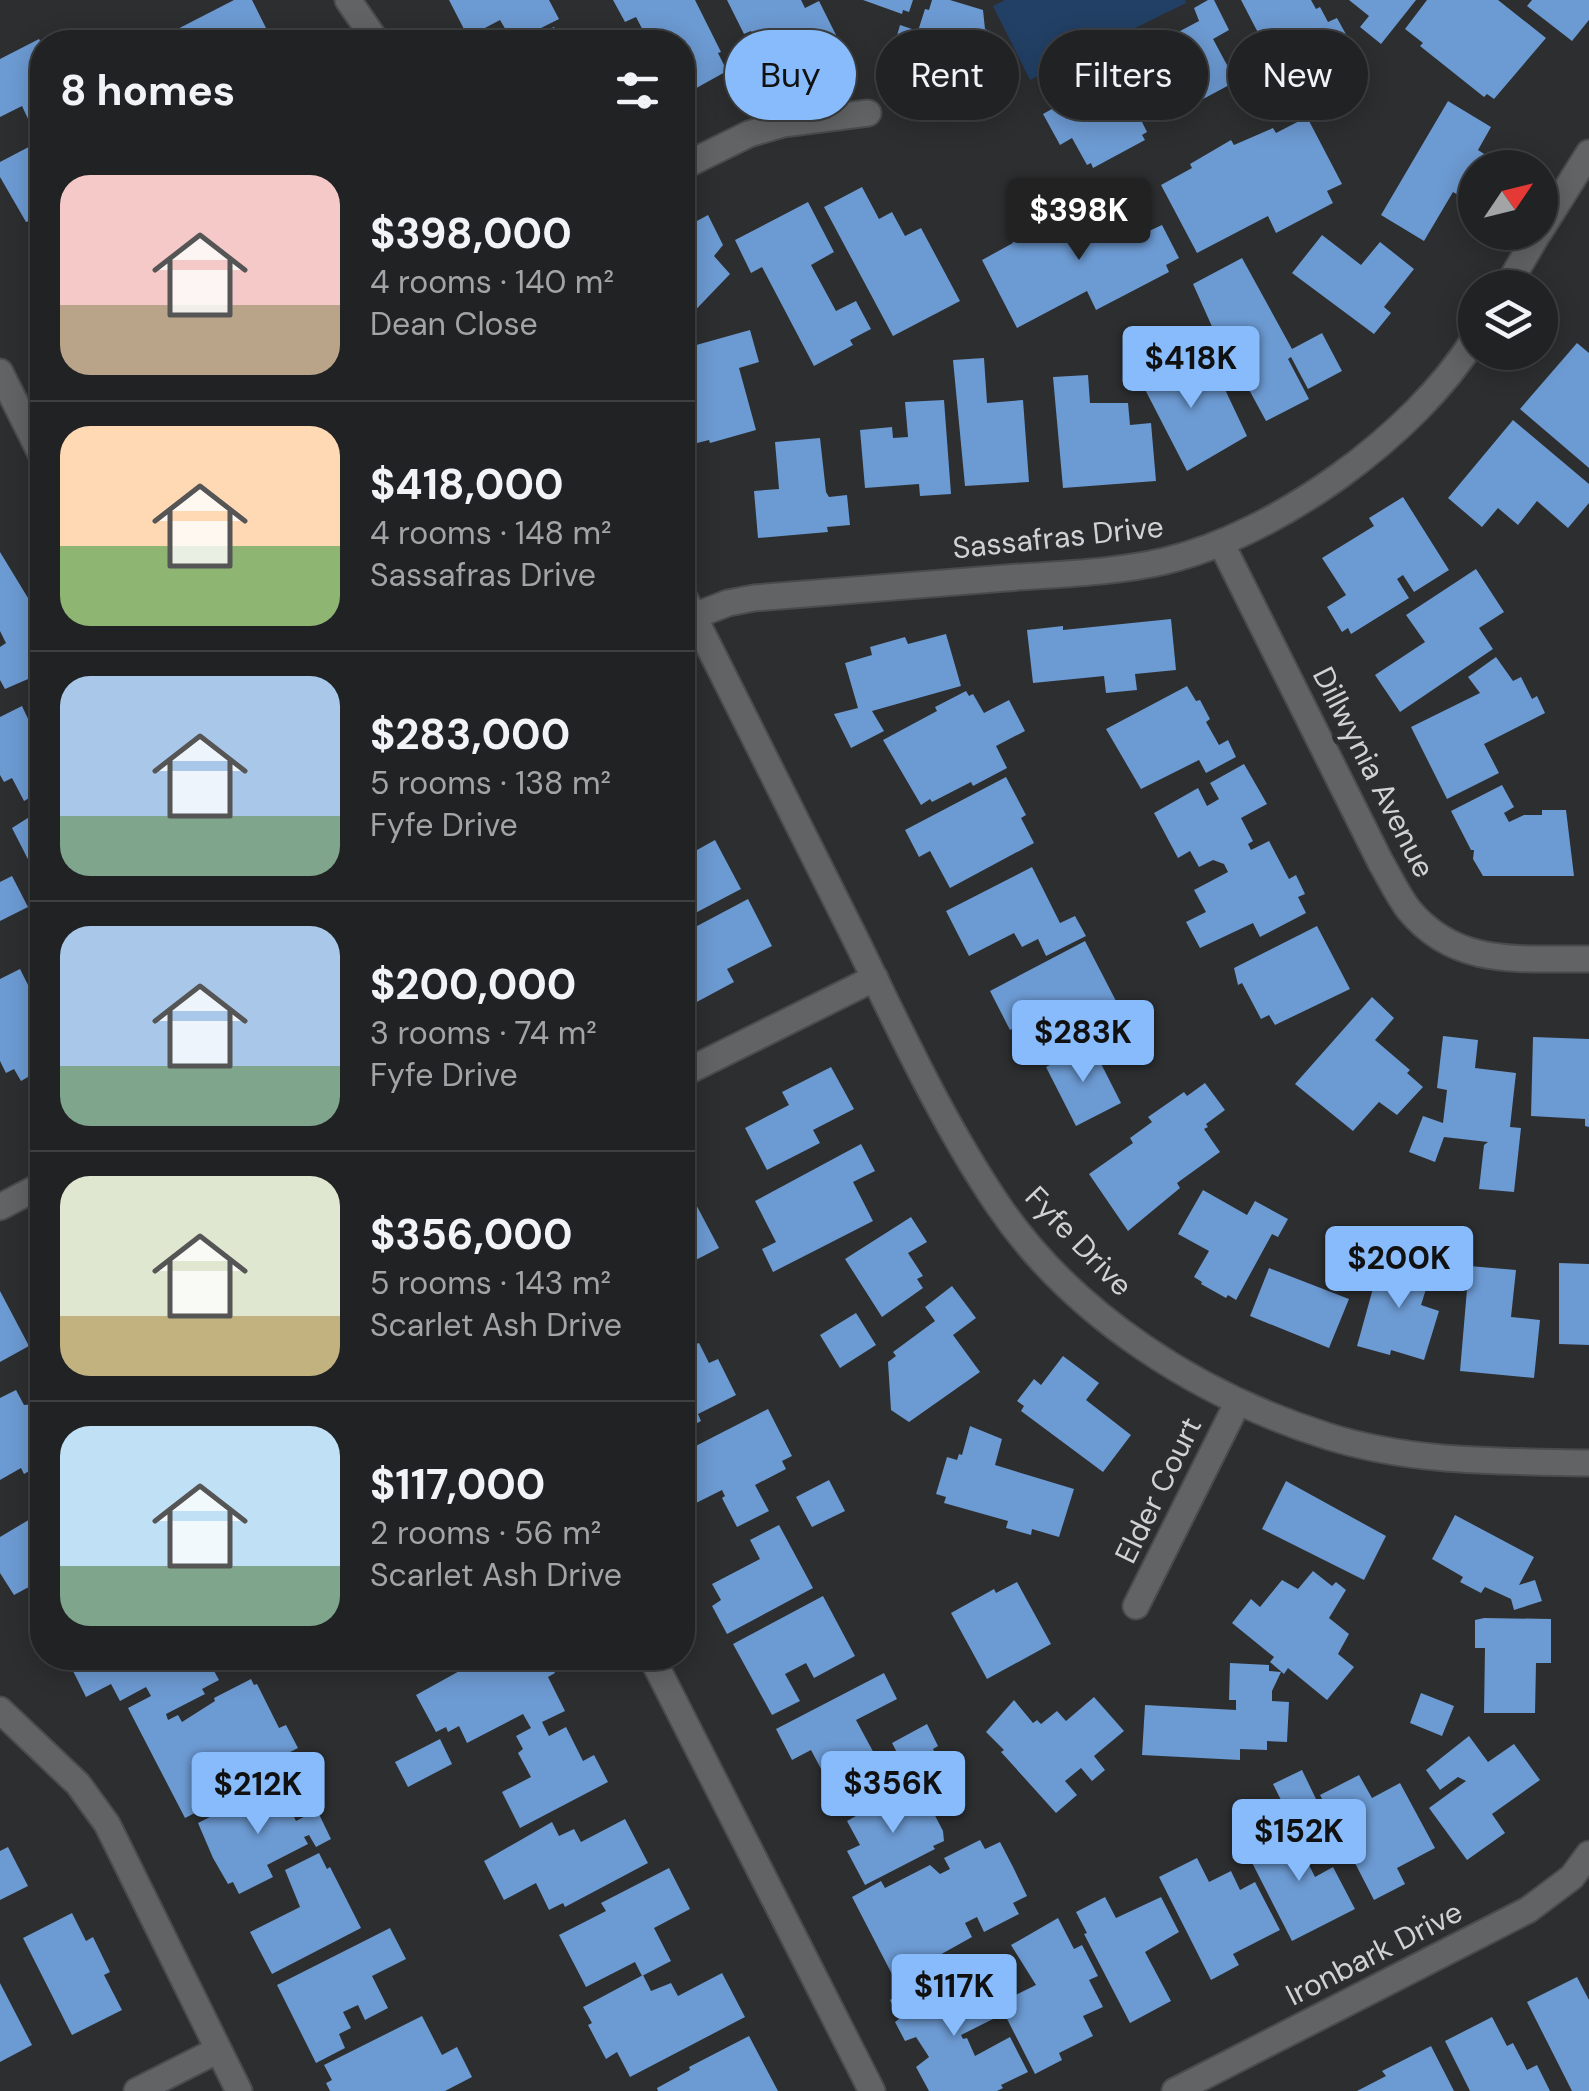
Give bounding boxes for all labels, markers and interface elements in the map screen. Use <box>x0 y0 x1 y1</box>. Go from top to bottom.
chip: Buy <box>725 30 856 120</box>
chip: Rent <box>876 30 1019 120</box>
chip: Filters <box>1039 30 1208 120</box>
chip: New <box>1228 30 1368 120</box>
text: 8 homes <box>60 63 235 118</box>
icon: filters <box>610 63 665 118</box>
north arrow <box>1458 150 1558 250</box>
map controls <box>1458 150 1558 370</box>
pin: $398K <box>1009 178 1149 263</box>
text: $398K <box>1029 189 1129 231</box>
text: $398,000 <box>370 206 572 261</box>
icon: home <box>140 215 260 335</box>
text: 4 rooms · 140 m² <box>370 261 614 303</box>
button: layers <box>1458 270 1558 370</box>
text: Dean Close <box>370 303 538 345</box>
pin: $418K <box>1121 326 1261 411</box>
text: $418K <box>1145 337 1237 379</box>
text: $418,000 <box>370 457 564 512</box>
icon: home <box>140 466 260 586</box>
street label: Sassafras Drive <box>951 507 1165 567</box>
text: 4 rooms · 148 m² <box>370 512 612 554</box>
text: Sassafras Drive <box>370 554 596 596</box>
street label: Dillwynia Avenue <box>1304 660 1444 884</box>
text: $283,000 <box>370 707 570 762</box>
icon: home <box>140 716 260 836</box>
text: 5 rooms · 138 m² <box>370 762 611 804</box>
text: Fyfe Drive <box>370 804 518 846</box>
text: $200,000 <box>370 957 576 1012</box>
icon: home <box>140 966 260 1086</box>
pin: $283K <box>1013 1000 1153 1085</box>
text: $283K <box>1034 1011 1132 1053</box>
text: 3 rooms · 74 m² <box>370 1012 597 1054</box>
text: Fyfe Drive <box>370 1054 518 1096</box>
street label: Fyfe Drive <box>1017 1178 1141 1304</box>
text: $356,000 <box>370 1207 572 1262</box>
icon: home <box>140 1216 260 1336</box>
pin: $200K <box>1329 1226 1469 1311</box>
text: $200K <box>1347 1237 1451 1279</box>
text: 5 rooms · 143 m² <box>370 1262 611 1304</box>
text: Scarlet Ash Drive <box>370 1304 622 1346</box>
street label: Elder Court <box>1106 1410 1210 1570</box>
text: $117,000 <box>370 1457 545 1512</box>
icon: home <box>140 1466 260 1586</box>
text: 2 rooms · 56 m² <box>370 1512 601 1554</box>
text: Scarlet Ash Drive <box>370 1554 622 1596</box>
pin: $356K <box>823 1751 963 1836</box>
pin: $212K <box>188 1752 328 1837</box>
text: $356K <box>843 1762 943 1804</box>
text: $212K <box>214 1763 302 1805</box>
pin: $152K <box>1229 1799 1369 1884</box>
text: $152K <box>1254 1810 1344 1852</box>
street label: Ironbark Drive <box>1279 1892 1469 2014</box>
pin: $117K <box>884 1954 1024 2039</box>
text: $117K <box>914 1965 994 2007</box>

